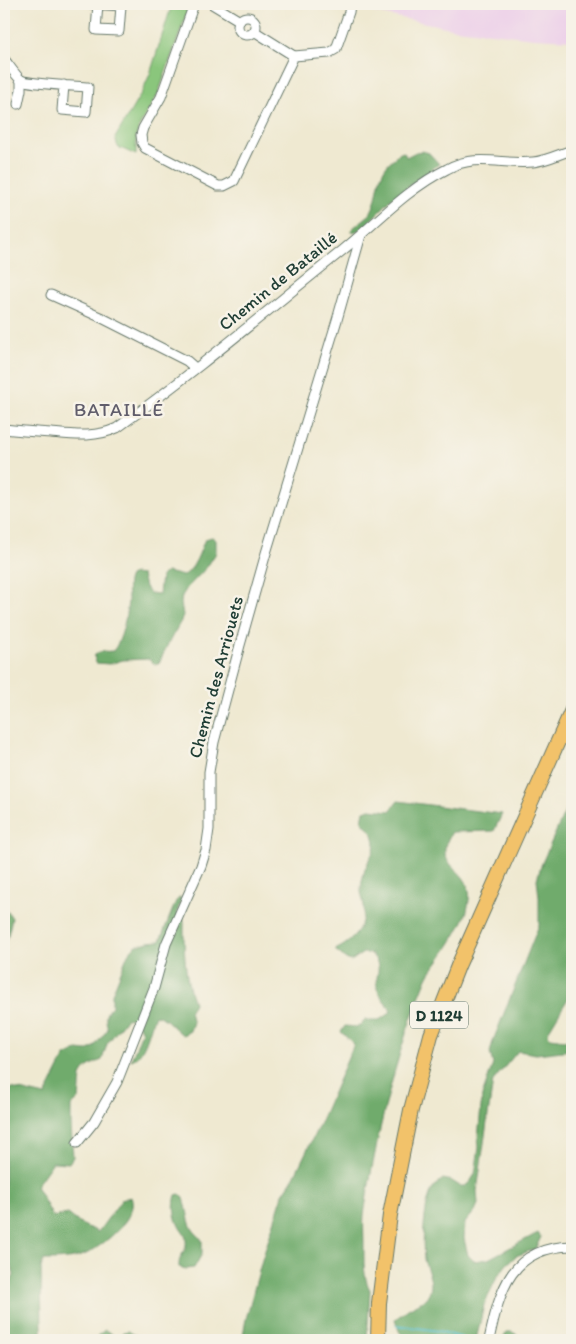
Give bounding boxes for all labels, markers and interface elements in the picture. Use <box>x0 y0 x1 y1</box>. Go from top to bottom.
street label: Chemin de Bataillé <box>214 227 342 335</box>
district label: BATAILLÉ <box>74 398 164 421</box>
street label: Chemin des Arriouets <box>184 594 248 760</box>
road number: D 1124 <box>410 1002 468 1028</box>

